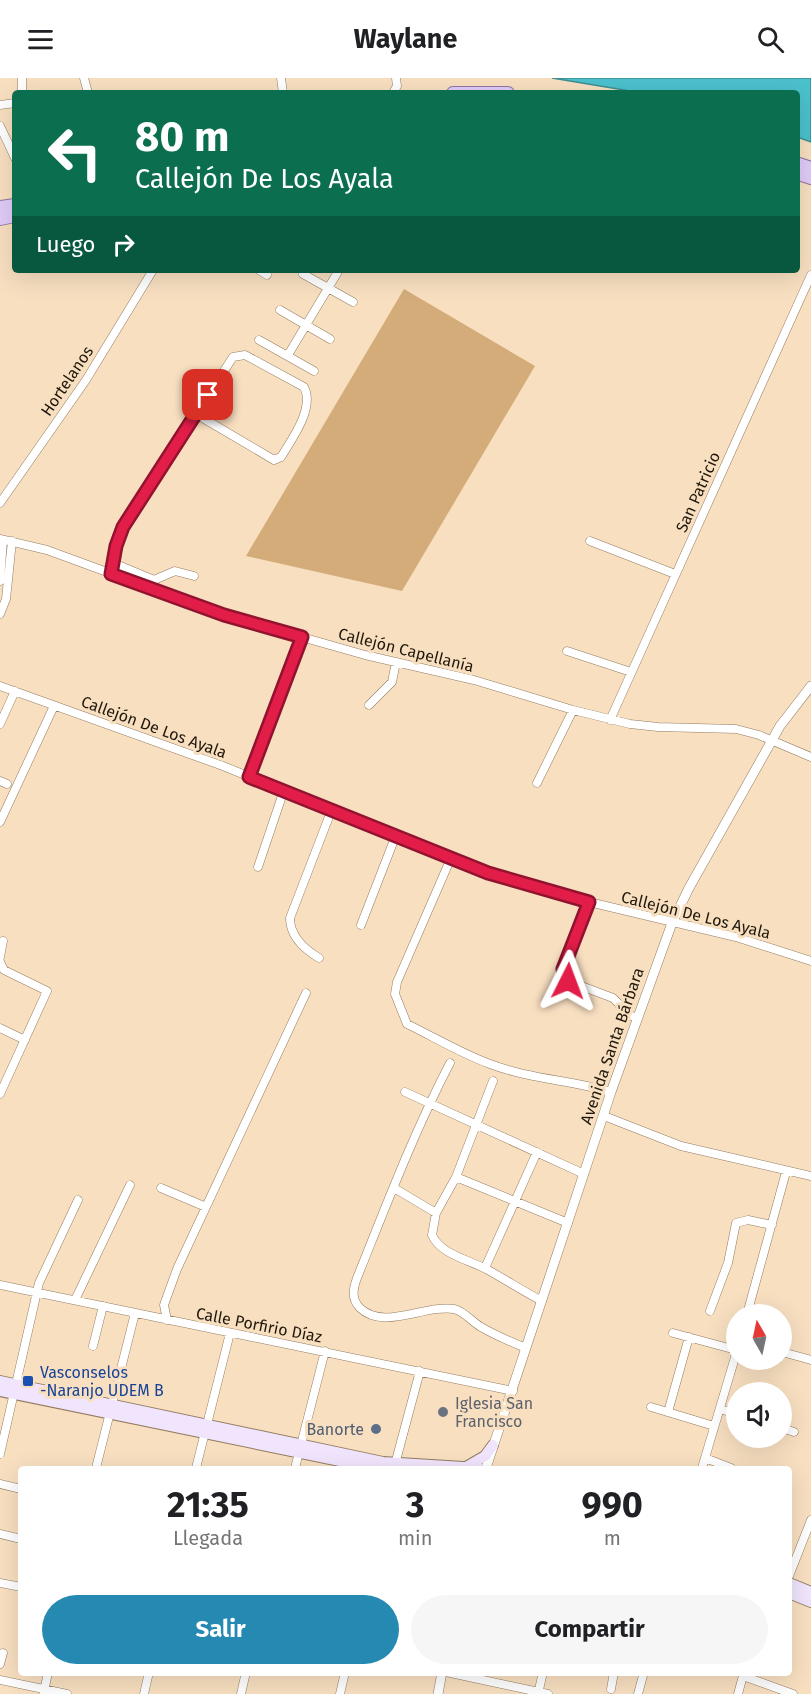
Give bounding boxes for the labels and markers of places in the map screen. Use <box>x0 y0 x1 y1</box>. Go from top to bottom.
pin <box>182 369 233 420</box>
place label: Vasconselos -Naranjo UDEM B <box>40 1363 164 1400</box>
marker: Vasconselos -Naranjo UDEM B <box>21 1374 35 1388</box>
place label: Iglesia San Francisco <box>455 1394 533 1431</box>
marker: Iglesia San Francisco <box>436 1405 450 1419</box>
place label: Banorte <box>306 1420 364 1439</box>
marker: Banorte <box>369 1422 383 1436</box>

